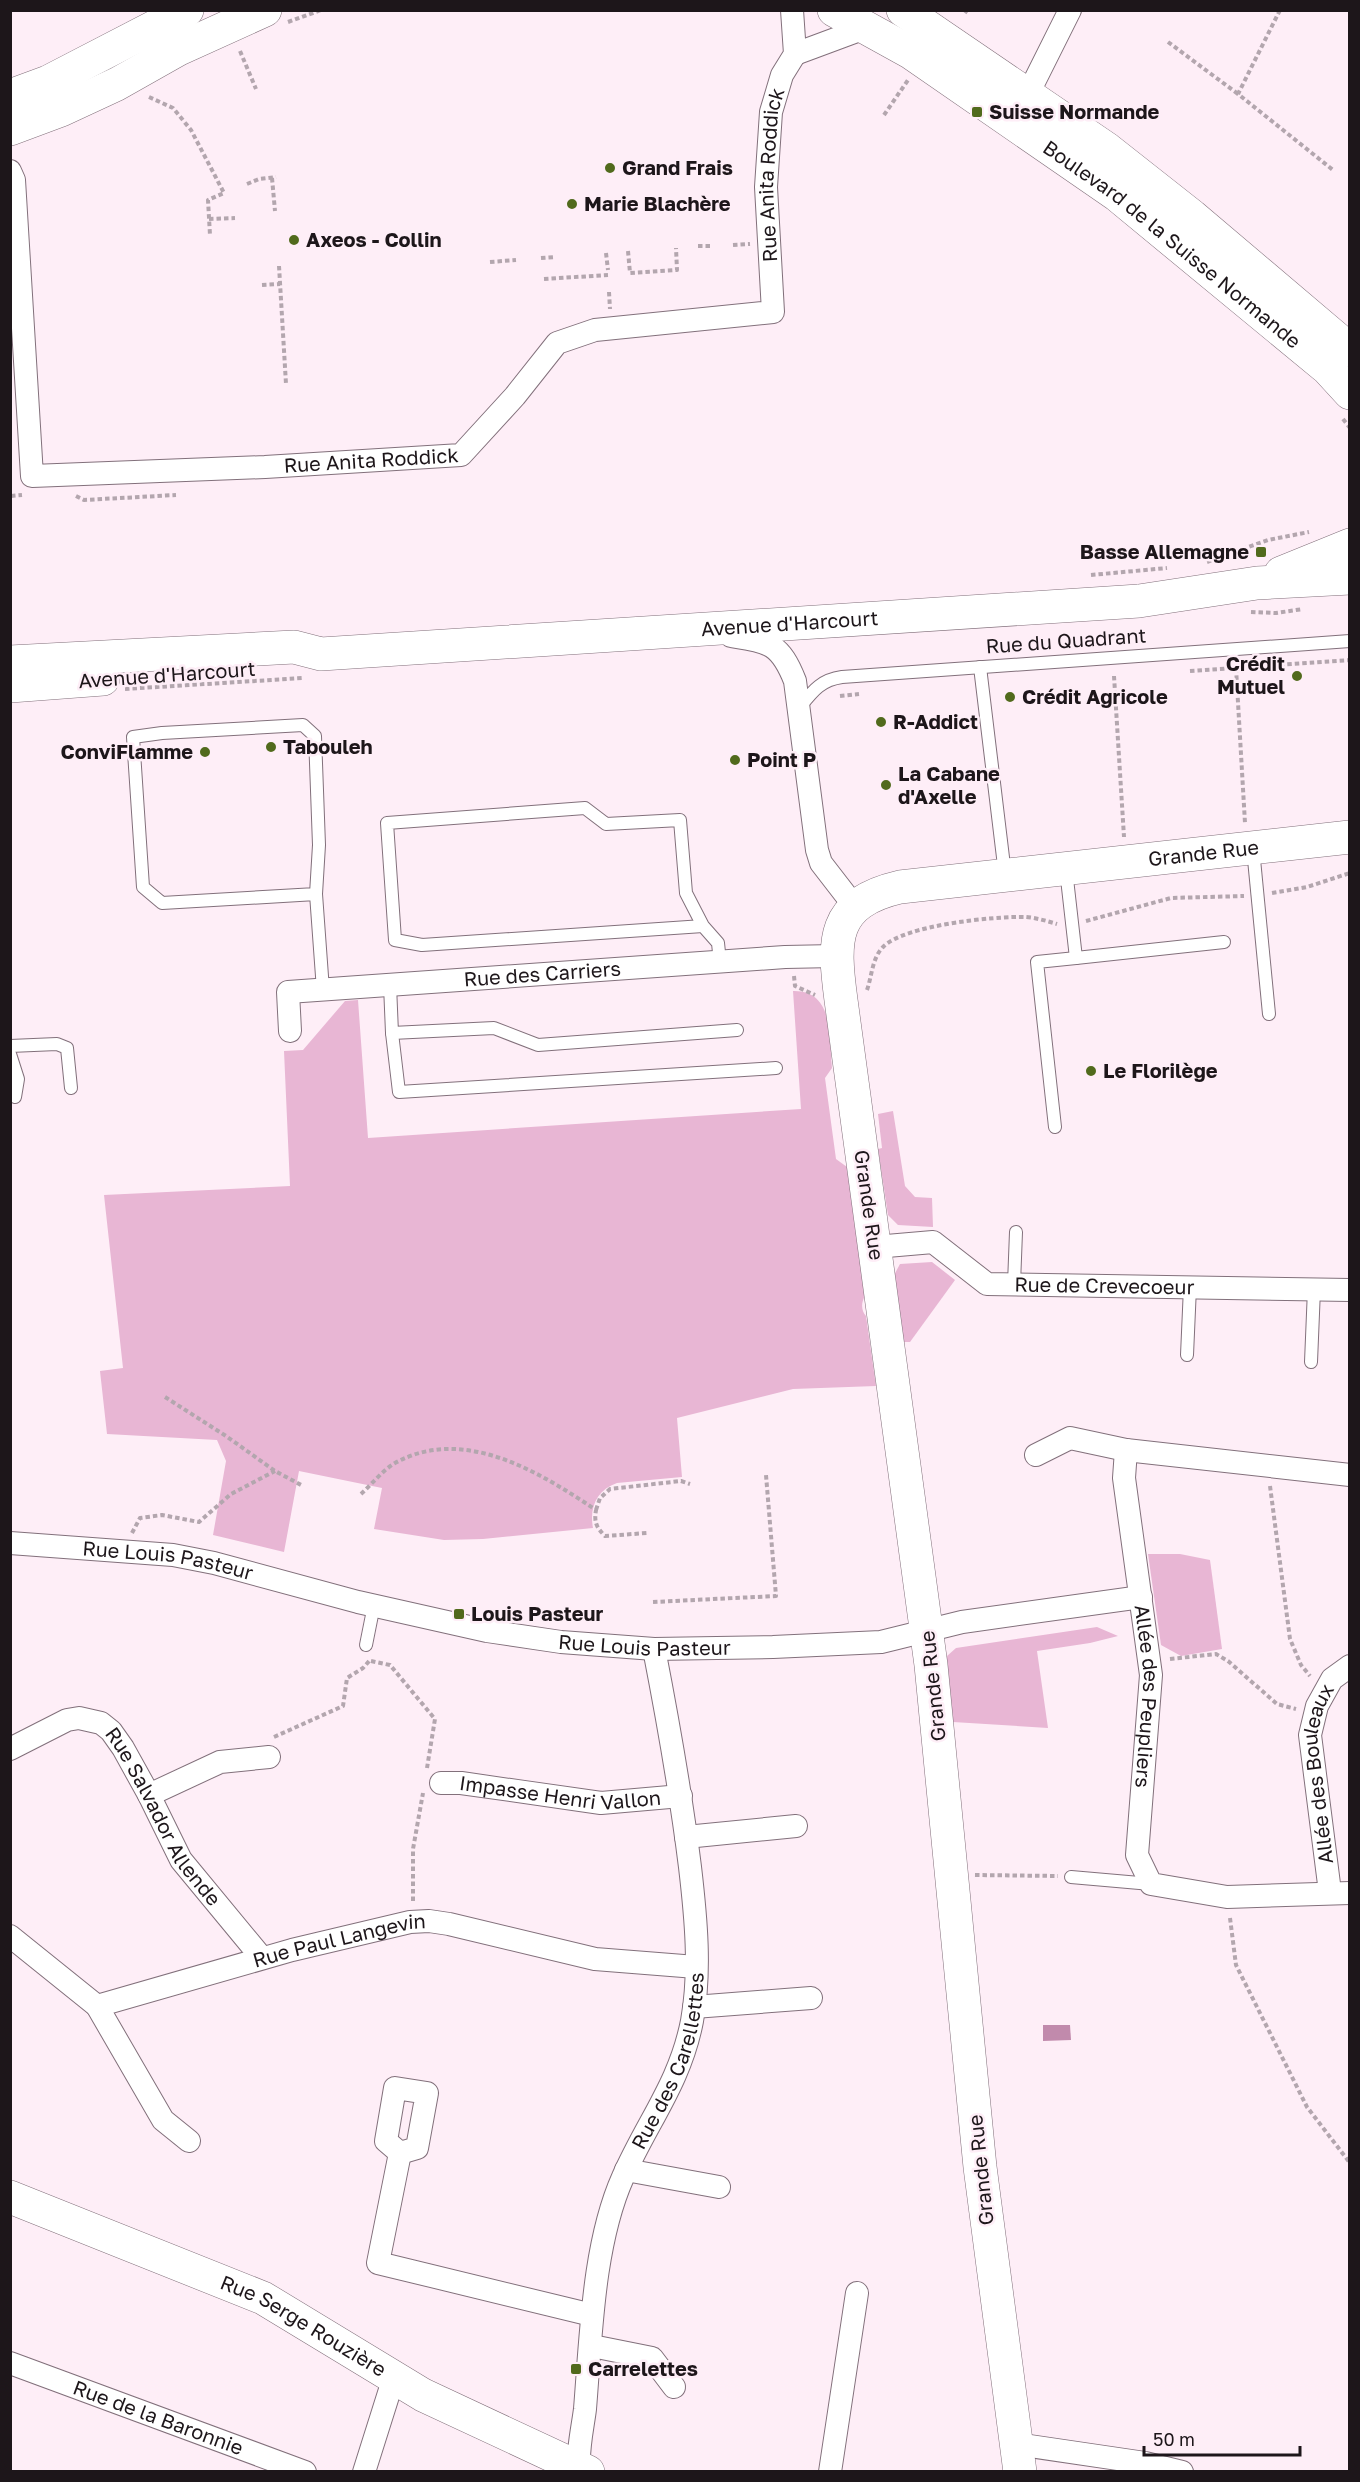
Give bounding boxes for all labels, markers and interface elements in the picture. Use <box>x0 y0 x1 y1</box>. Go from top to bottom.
street label: Rue Anita Roddick <box>753 85 789 263</box>
place label: Suisse Normande <box>989 99 1159 123</box>
marker: Suisse Normande <box>970 105 984 119</box>
street label: Boulevard de la Suisse Normande <box>1039 135 1306 353</box>
place label: Grand Frais <box>622 155 733 179</box>
marker: Grand Frais <box>603 161 617 175</box>
place label: Marie Blachère <box>584 191 731 215</box>
marker: Marie Blachère <box>565 197 579 211</box>
place label: Axeos - Collin <box>306 227 442 251</box>
marker: Axeos - Collin <box>287 233 301 247</box>
street label: Rue Anita Roddick <box>283 442 459 477</box>
place label: Basse Allemagne <box>1080 539 1249 563</box>
marker: Basse Allemagne <box>1254 545 1268 559</box>
street label: Avenue d'Harcourt <box>700 605 879 640</box>
street label: Rue du Quadrant <box>985 622 1147 658</box>
place label: Crédit Mutuel <box>1217 651 1285 698</box>
street label: Avenue d'Harcourt <box>78 656 256 692</box>
marker: Crédit Mutuel <box>1290 669 1304 683</box>
place label: Crédit Agricole <box>1022 684 1168 708</box>
marker: Crédit Agricole <box>1003 690 1017 704</box>
place label: R-Addict <box>893 709 978 733</box>
marker: R-Addict <box>874 715 888 729</box>
place label: Tabouleh <box>283 734 373 758</box>
place label: ConviFlamme <box>61 739 193 763</box>
marker: Tabouleh <box>264 740 278 754</box>
marker: ConviFlamme <box>198 745 212 759</box>
place label: Point P <box>747 747 816 771</box>
marker: Point P <box>728 753 742 767</box>
place label: La Cabane d'Axelle <box>898 761 1000 808</box>
marker: La Cabane d'Axelle <box>879 778 893 792</box>
street label: Grande Rue <box>1147 834 1260 870</box>
street label: Rue des Carriers <box>463 956 622 991</box>
place label: Le Florilège <box>1103 1058 1218 1082</box>
marker: Le Florilège <box>1084 1064 1098 1078</box>
street label: Grande Rue <box>850 1148 890 1262</box>
street label: Rue de Crevecoeur <box>1014 1271 1195 1298</box>
street label: Rue Louis Pasteur <box>82 1535 256 1584</box>
place label: Louis Pasteur <box>471 1601 603 1625</box>
street label: Allée des Peupliers <box>1130 1603 1164 1789</box>
marker: Louis Pasteur <box>452 1607 466 1621</box>
street label: Rue Louis Pasteur <box>557 1629 731 1660</box>
street label: Grande Rue <box>914 1630 950 1743</box>
street label: Allée des Bouleaux <box>1297 1679 1338 1865</box>
street label: Rue Salvador Allende <box>101 1722 227 1910</box>
street label: Impasse Henri Vallon <box>458 1770 662 1814</box>
street label: Rue Paul Langevin <box>250 1908 426 1972</box>
street label: Rue des Carellettes <box>626 1972 708 2153</box>
street label: Grande Rue <box>962 2114 998 2227</box>
street label: Rue Serge Rouzière <box>217 2269 391 2381</box>
place label: Carrelettes <box>588 2356 698 2380</box>
marker: Carrelettes <box>569 2362 583 2376</box>
street label: Rue de la Baronnie <box>70 2374 247 2459</box>
scale bar <box>1144 2419 1300 2457</box>
text: 50 m <box>1153 2428 1195 2450</box>

